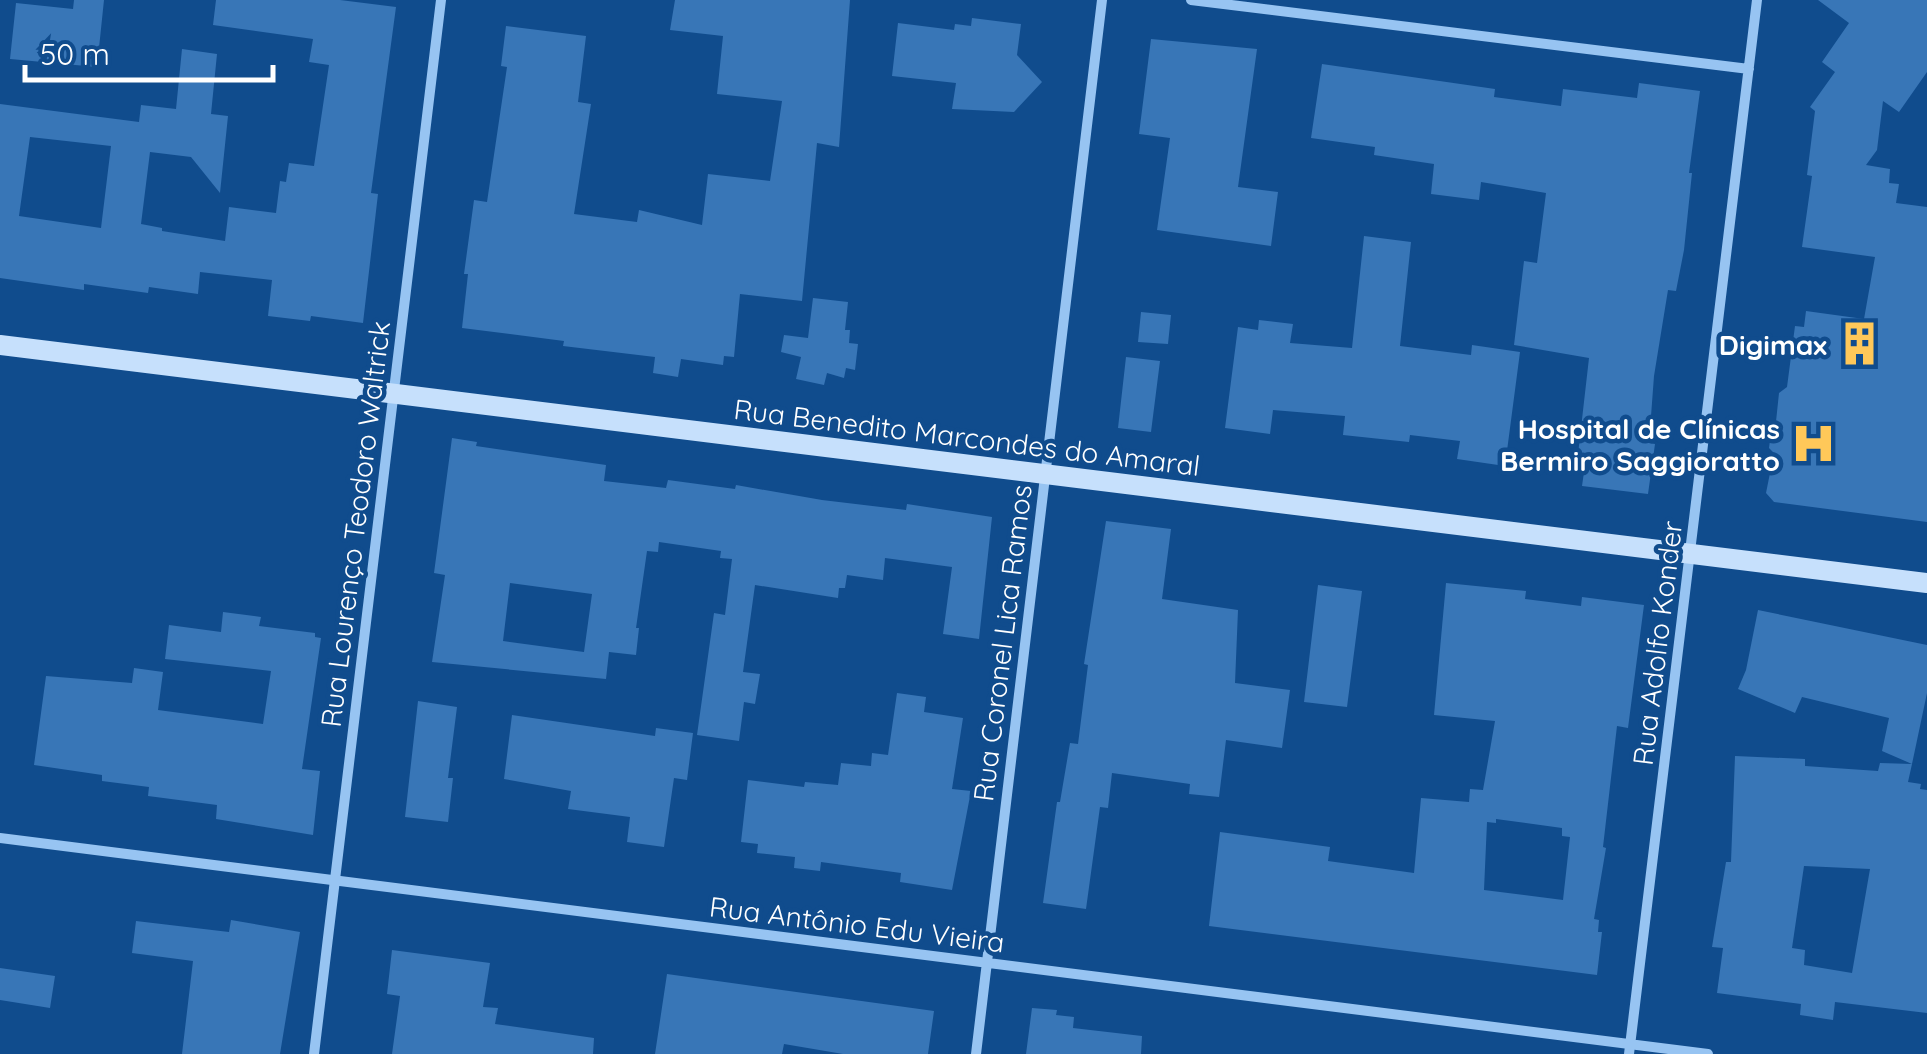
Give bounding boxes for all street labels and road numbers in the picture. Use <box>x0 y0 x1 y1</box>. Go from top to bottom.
street label: Rua Lourenço Teodoro Waltrick <box>313 319 397 729</box>
street label: Rua Benedito Marcondes do Amaral <box>732 391 1202 483</box>
street label: Rua Coronel Lica Ramos <box>965 483 1039 803</box>
street label: Rua Adolfo Konder <box>1625 519 1689 767</box>
street label: Rua Antônio Edu Vieira <box>707 889 1007 959</box>

